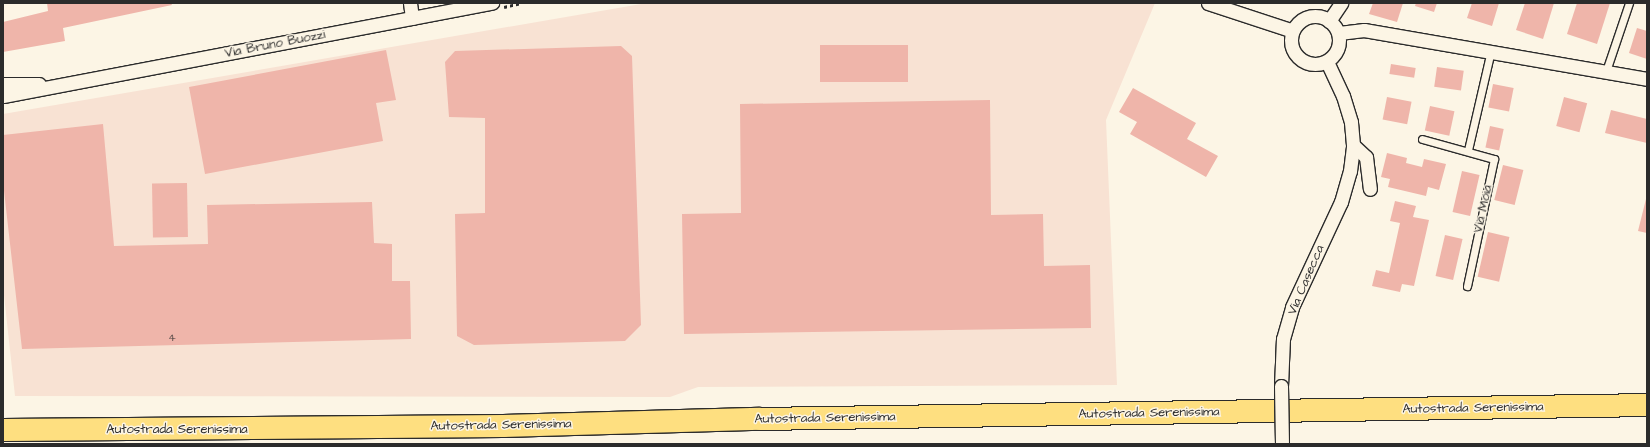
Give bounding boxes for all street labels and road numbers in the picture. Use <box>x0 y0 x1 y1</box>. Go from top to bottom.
street label: Via Bruno Buozzi <box>223 27 327 61</box>
street label: Via Moia <box>1470 184 1496 234</box>
street label: Via Casecca <box>1284 243 1328 317</box>
street label: Autostrada Serenissima <box>1402 399 1544 417</box>
street label: Autostrada Serenissima <box>1078 404 1220 422</box>
street label: Autostrada Serenissima <box>754 409 896 427</box>
street label: Autostrada Serenissima <box>430 416 572 434</box>
street label: Autostrada Serenissima <box>106 421 248 437</box>

